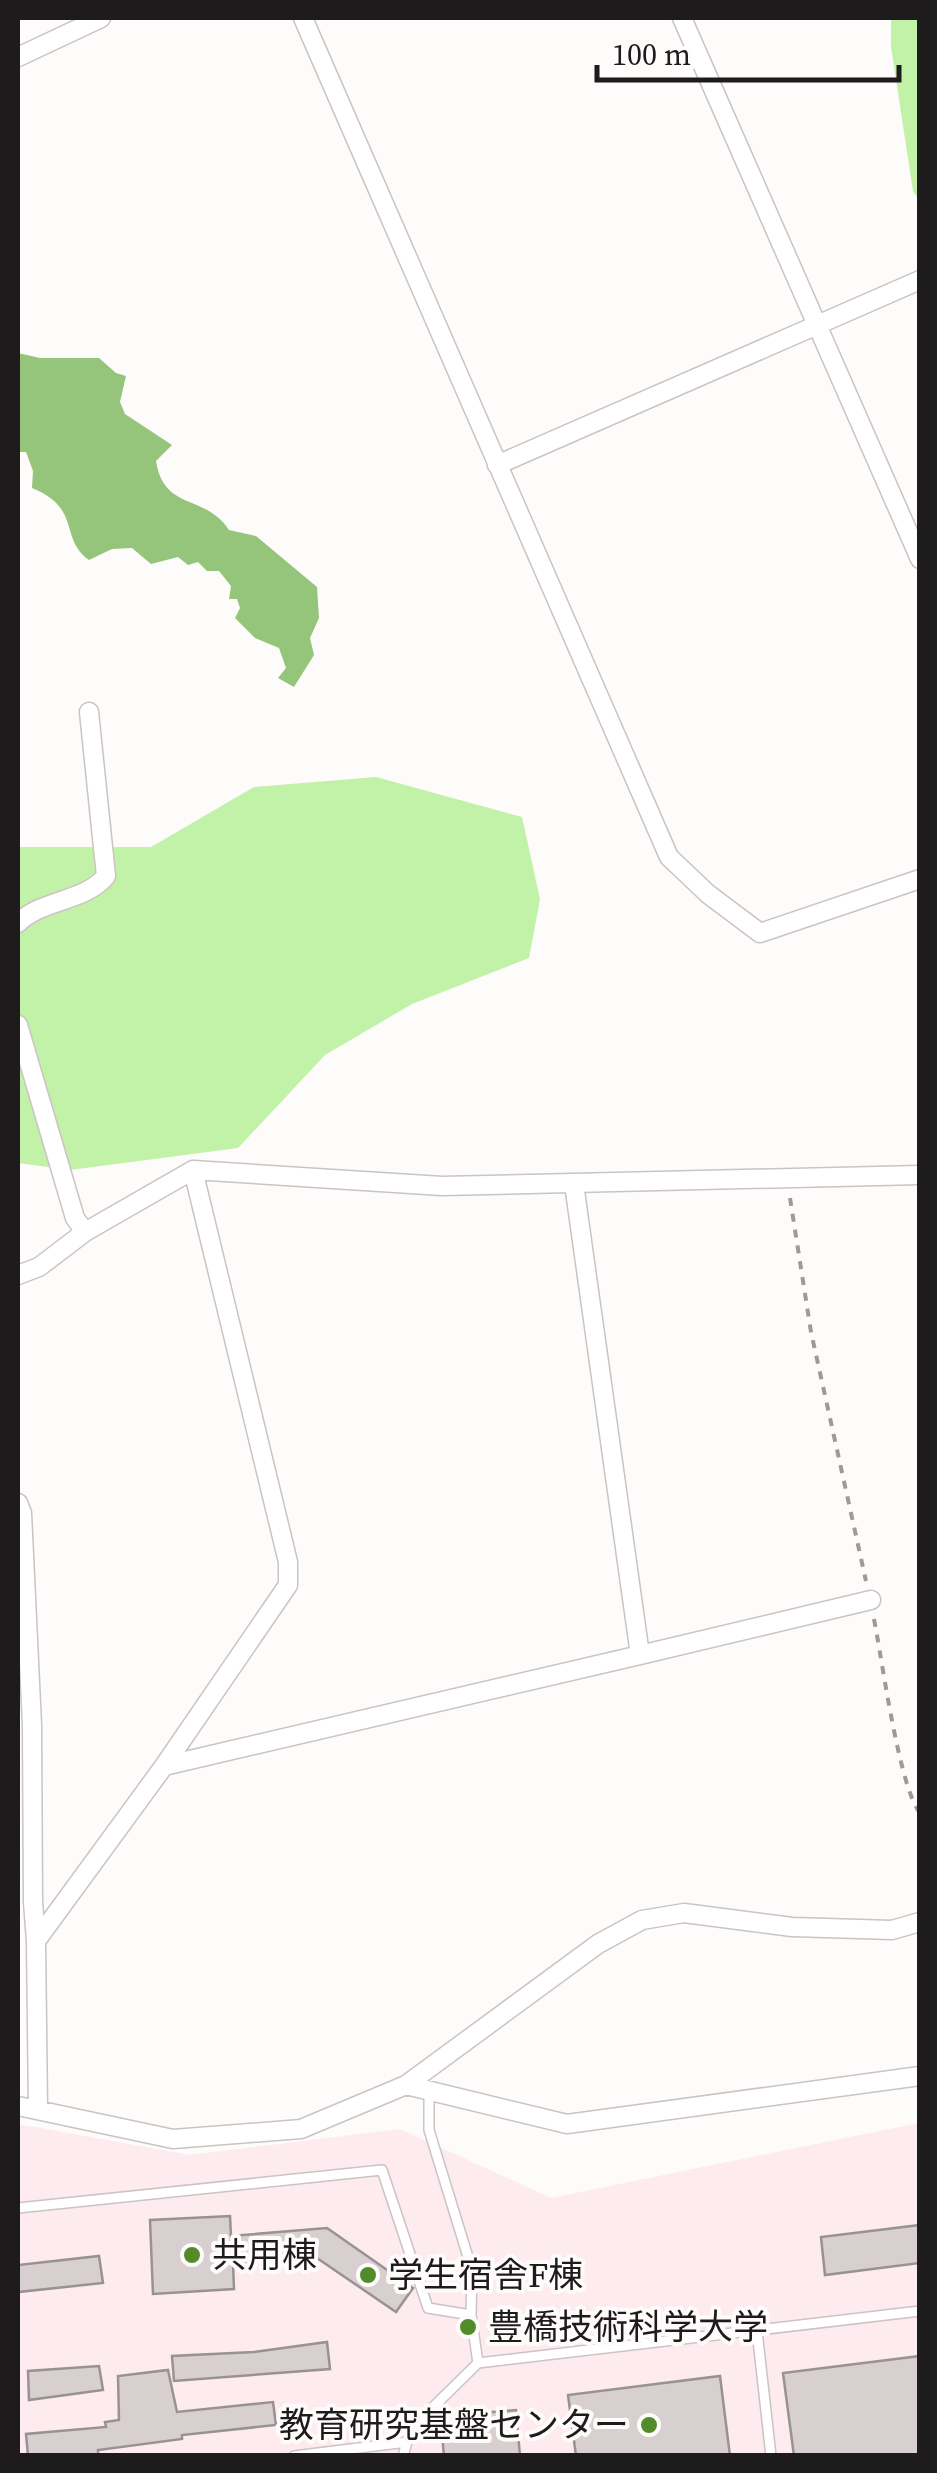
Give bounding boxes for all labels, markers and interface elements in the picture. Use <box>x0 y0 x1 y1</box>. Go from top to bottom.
scale bar <box>597 20 900 82</box>
text: 100 m <box>612 34 691 75</box>
place label: 共用棟 <box>212 2231 317 2279</box>
marker: 共用棟 <box>181 2244 203 2266</box>
place label: 学生宿舎F棟 <box>388 2251 583 2299</box>
marker: 学生宿舎F棟 <box>357 2264 379 2286</box>
place label: 豊橋技術科学大学 <box>488 2303 768 2351</box>
marker: 豊橋技術科学大学 <box>457 2316 479 2338</box>
place label: 教育研究基盤センター <box>279 2401 629 2449</box>
marker: 教育研究基盤センター <box>638 2414 660 2436</box>

